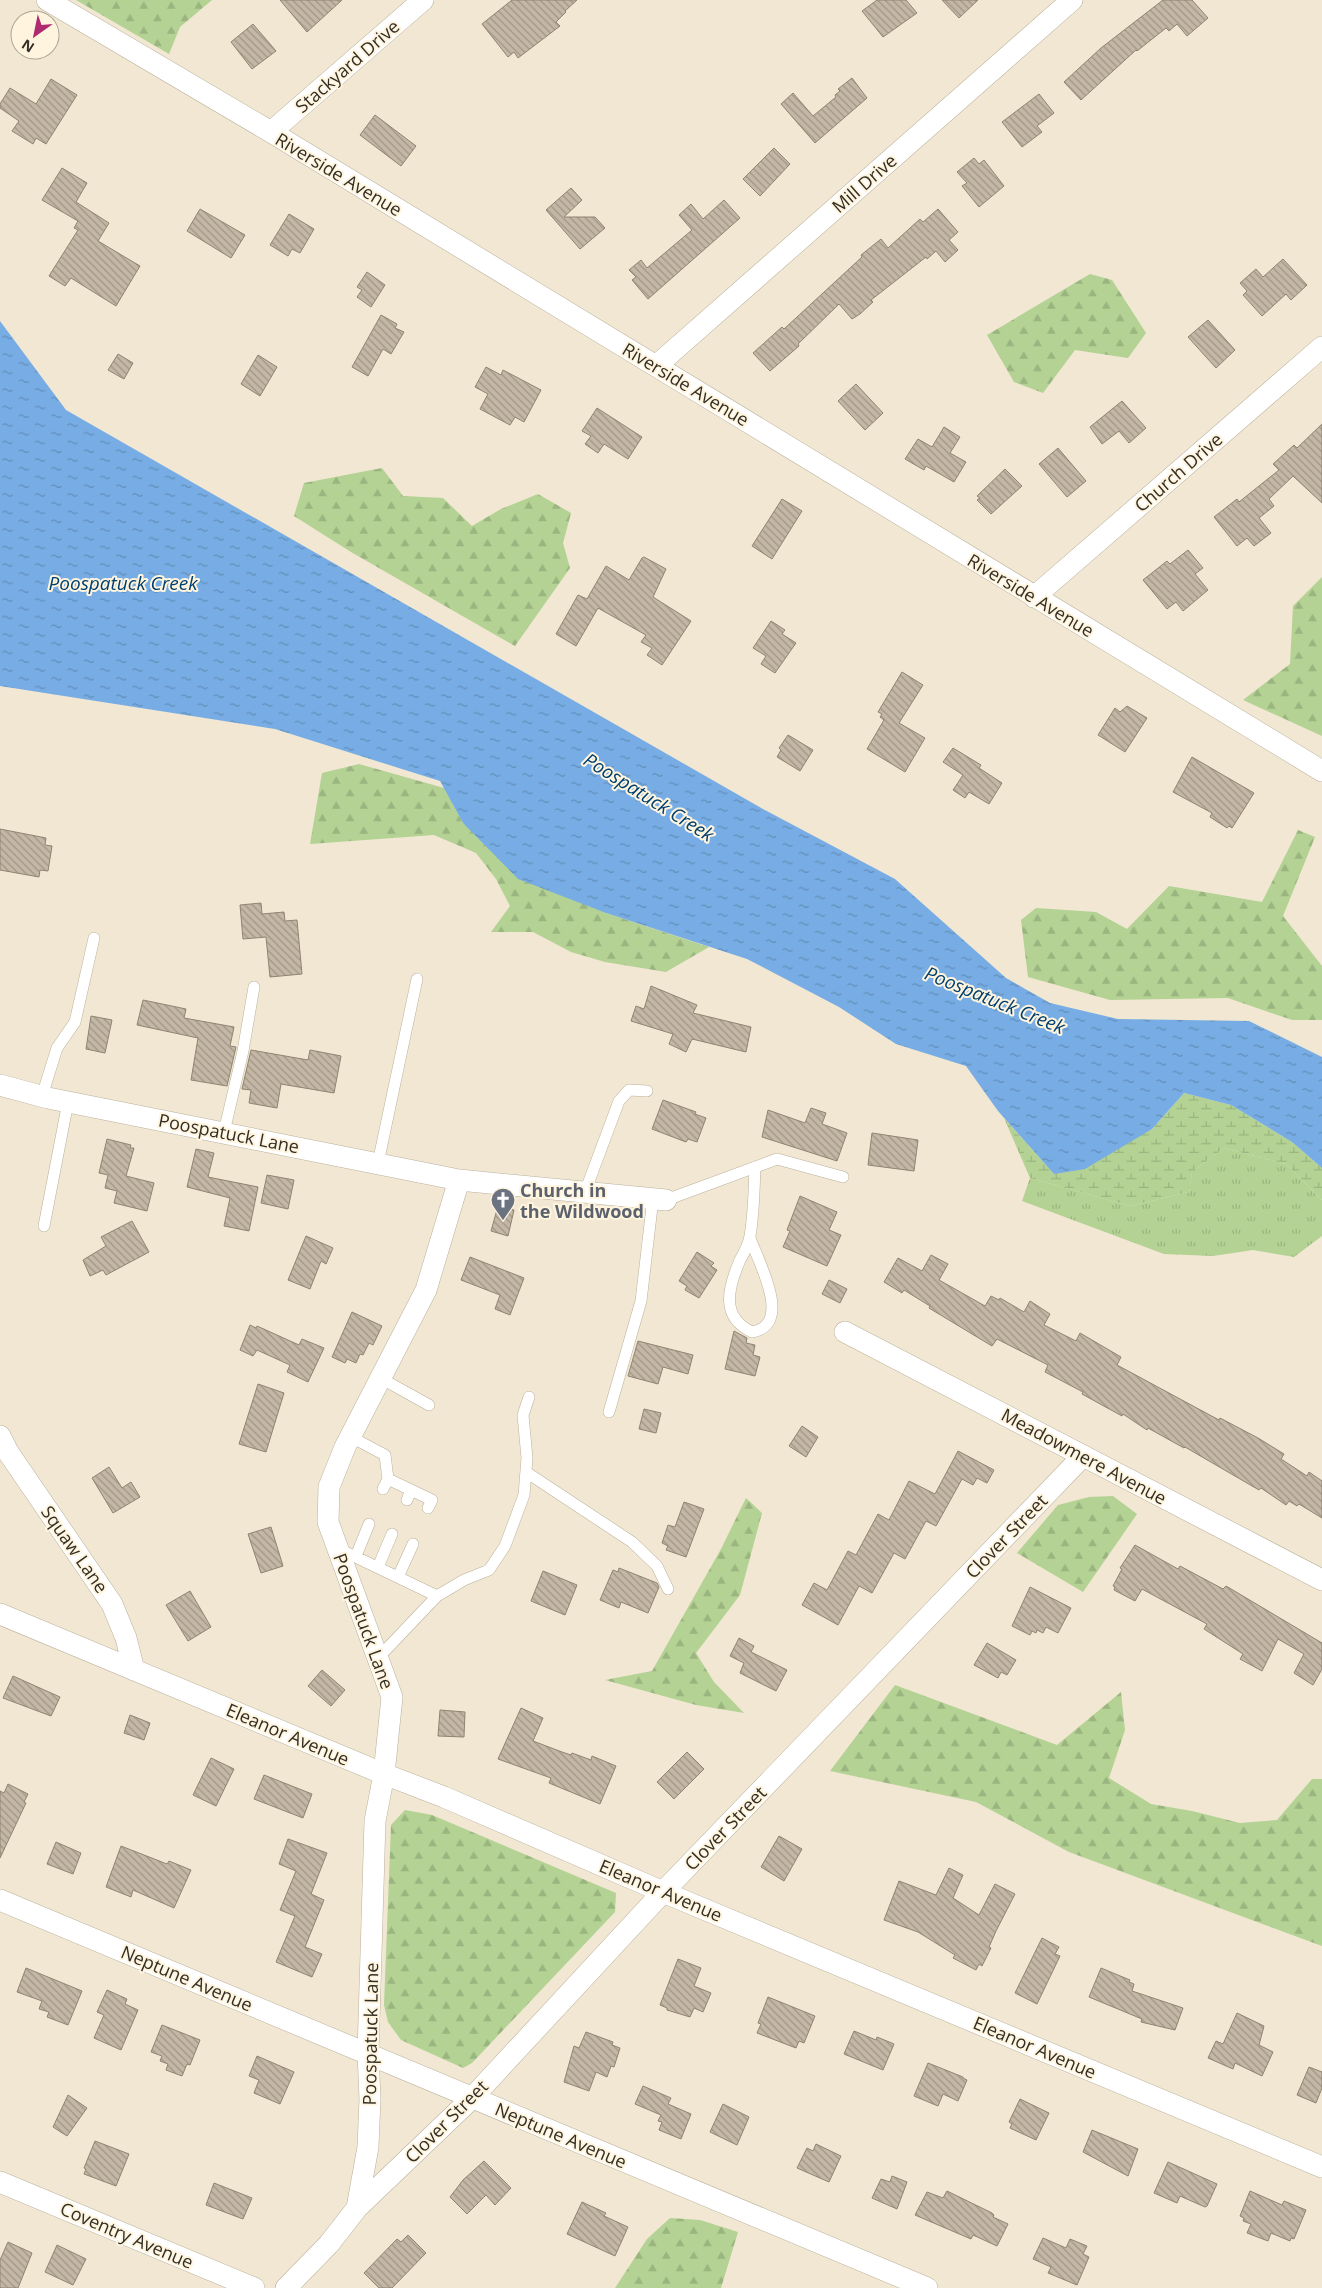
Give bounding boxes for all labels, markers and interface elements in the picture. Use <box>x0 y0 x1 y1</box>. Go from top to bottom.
north arrow <box>10 10 60 60</box>
street label: Stackyard Drive <box>290 14 404 118</box>
text: N <box>18 35 38 57</box>
street label: Riverside Avenue <box>271 127 407 221</box>
street label: Mill Drive <box>826 148 902 218</box>
street label: Riverside Avenue <box>618 337 754 431</box>
street label: Church Drive <box>1129 427 1227 517</box>
street label: Riverside Avenue <box>963 548 1099 642</box>
water label: Poospatuck Creek <box>49 570 198 596</box>
water label: Poospatuck Creek <box>579 746 720 848</box>
water label: Poospatuck Creek <box>921 960 1070 1040</box>
street label: Poospatuck Lane <box>157 1108 301 1158</box>
place label: Church in the Wildwood <box>520 1178 644 1223</box>
church icon: Church in the Wildwood <box>490 1187 516 1221</box>
street label: Meadowmere Avenue <box>997 1402 1171 1510</box>
street label: Clover Street <box>960 1489 1052 1583</box>
street label: Squaw Lane <box>36 1501 114 1597</box>
street label: Poospatuck Lane <box>328 1550 400 1692</box>
street label: Eleanor Avenue <box>223 1697 353 1771</box>
street label: Clover Street <box>679 1781 771 1875</box>
street label: Eleanor Avenue <box>596 1853 726 1927</box>
street label: Neptune Avenue <box>118 1939 256 2017</box>
street label: Poospatuck Lane <box>357 1962 383 2106</box>
street label: Eleanor Avenue <box>970 2010 1100 2084</box>
street label: Clover Street <box>399 2074 493 2168</box>
street label: Neptune Avenue <box>492 2096 630 2174</box>
street label: Coventry Avenue <box>57 2196 197 2274</box>

